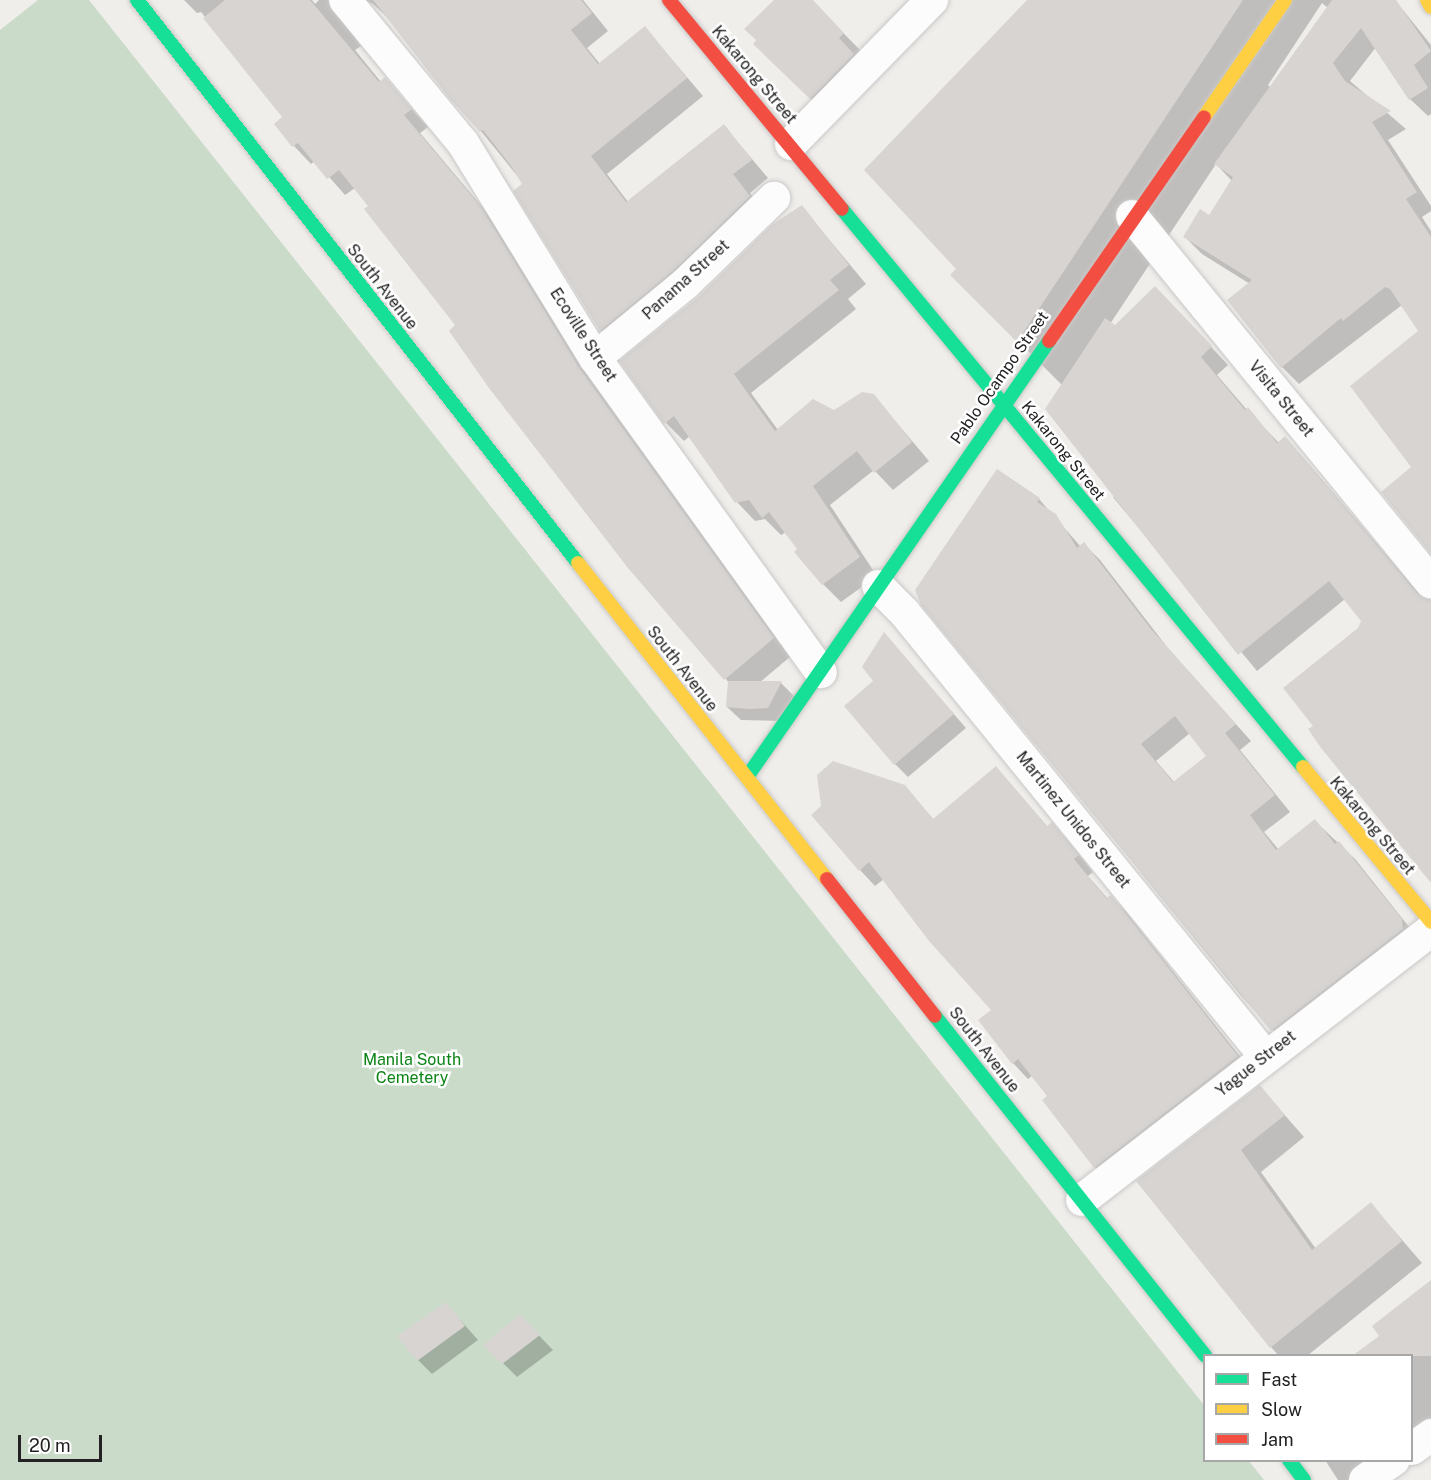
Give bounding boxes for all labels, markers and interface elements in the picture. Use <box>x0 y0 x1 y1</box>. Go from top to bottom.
street label: Kakarong Street <box>707 22 801 128</box>
street label: Panama Street <box>639 236 733 324</box>
street label: South Avenue <box>343 240 421 334</box>
street label: Ecoville Street <box>545 284 621 386</box>
street label: Pablo Ocampo Street <box>947 308 1053 448</box>
street label: Visita Street <box>1244 357 1318 441</box>
street label: Kakarong Street <box>1017 397 1109 505</box>
street label: South Avenue <box>643 622 721 716</box>
street label: Martinez Unidos Street <box>1012 748 1134 892</box>
street label: Kakarong Street <box>1325 773 1419 879</box>
street label: South Avenue <box>945 1003 1023 1097</box>
street label: Yague Street <box>1212 1027 1300 1101</box>
park label: Manila South Cemetery <box>363 1050 461 1088</box>
legend <box>1203 1354 1413 1462</box>
text: Fast <box>1261 1369 1297 1390</box>
text: Slow <box>1261 1399 1302 1420</box>
scale bar <box>21 1423 105 1461</box>
text: Jam <box>1261 1429 1294 1450</box>
text: 20 m <box>29 1435 71 1456</box>

